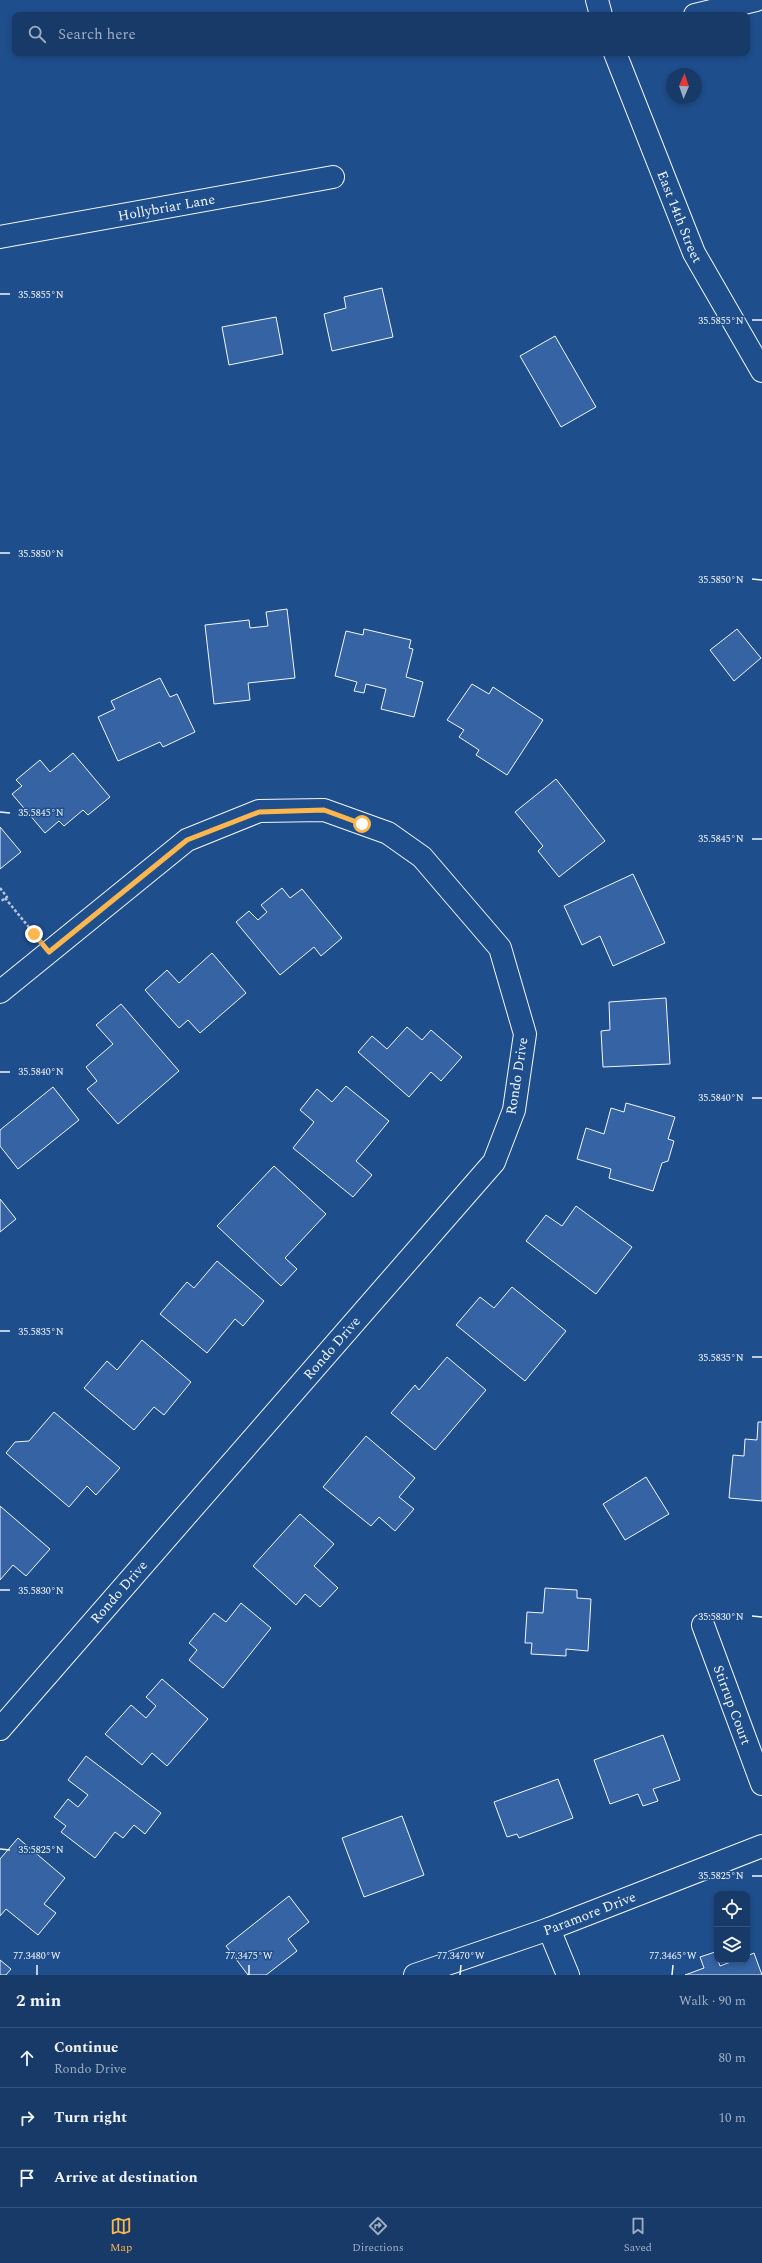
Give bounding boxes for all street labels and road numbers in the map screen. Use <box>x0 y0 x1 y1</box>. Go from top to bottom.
street label: East 14th Street <box>652 167 708 267</box>
street label: Hollybriar Lane <box>116 188 217 226</box>
street label: Rondo Drive <box>501 1036 534 1116</box>
street label: Rondo Drive <box>298 1311 366 1384</box>
street label: Rondo Drive <box>85 1555 153 1628</box>
street label: Stirrup Court <box>708 1662 757 1748</box>
street label: Paramore Drive <box>540 1886 639 1941</box>

